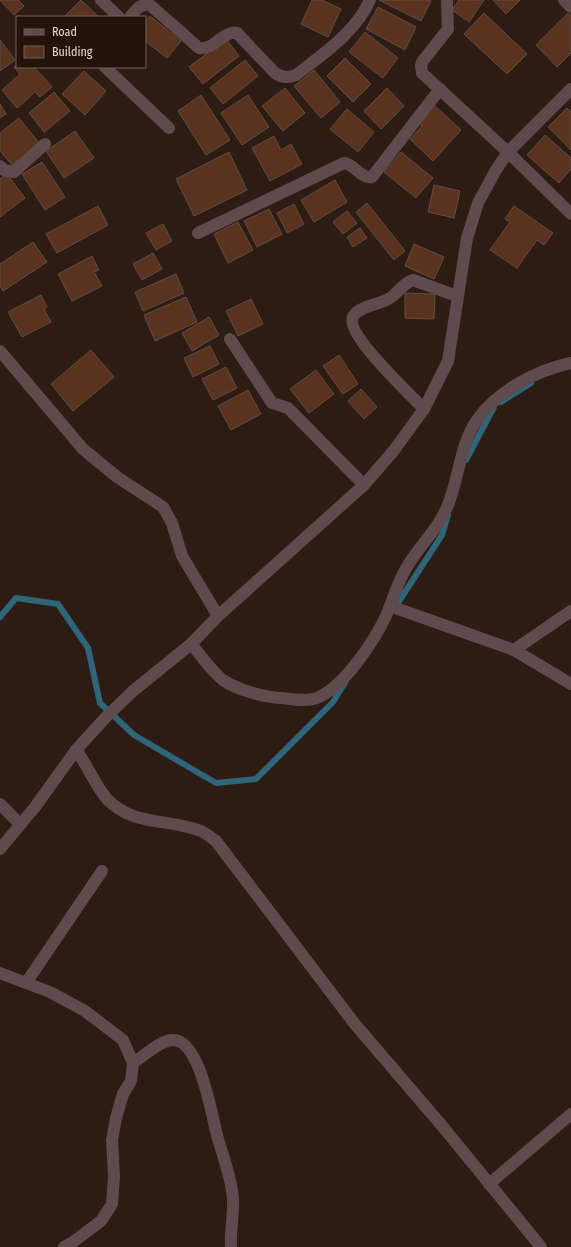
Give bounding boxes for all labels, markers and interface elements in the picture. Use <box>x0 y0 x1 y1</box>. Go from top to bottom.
legend <box>16 16 146 68</box>
text: Road <box>52 25 77 39</box>
text: Building <box>52 45 93 59</box>

